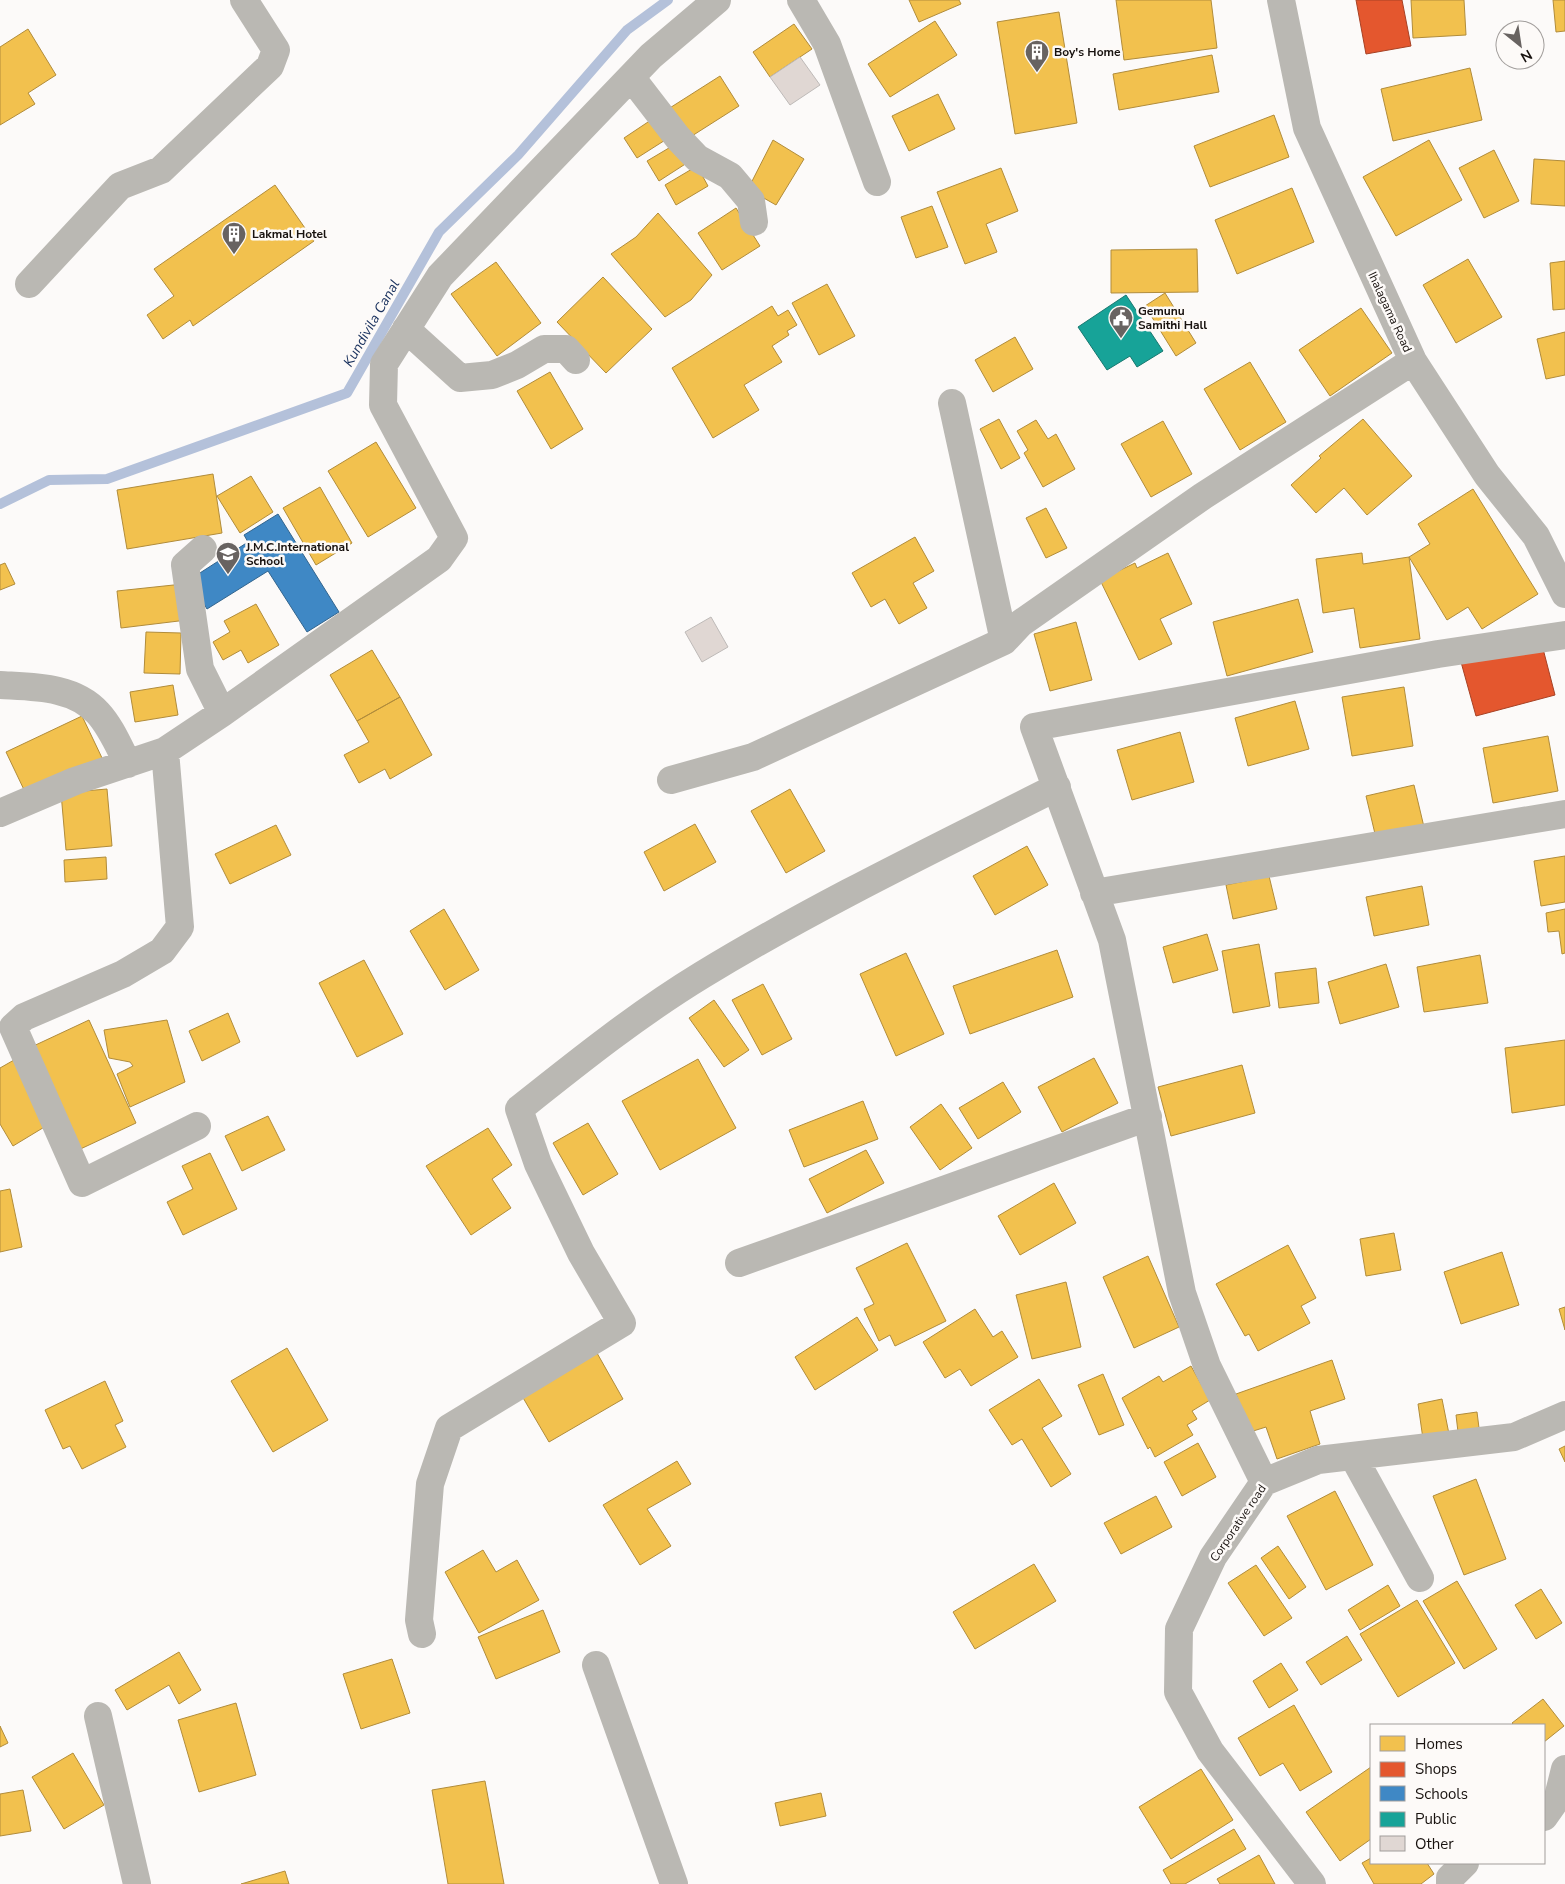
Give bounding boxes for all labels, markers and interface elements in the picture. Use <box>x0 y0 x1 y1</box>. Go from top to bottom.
north arrow <box>1495 20 1545 70</box>
building icon: Boy's Home <box>1024 39 1050 73</box>
place label: Boy's Home <box>1054 44 1121 60</box>
text: N <box>1517 45 1536 67</box>
building icon: Lakmal Hotel <box>221 221 247 255</box>
place label: Lakmal Hotel <box>252 226 327 242</box>
street label: Ihalagama Road <box>1364 269 1416 355</box>
water label: Kundivila Canal <box>339 276 404 370</box>
place label: Gemunu Samithi Hall <box>1138 303 1207 333</box>
public building icon: Gemunu Samithi Hall <box>1108 305 1134 339</box>
place label: J.M.C.International School <box>245 539 349 569</box>
school or university icon: J.M.C.International School <box>215 541 241 575</box>
street label: Corporative road <box>1206 1481 1270 1565</box>
legend <box>1370 1724 1545 1864</box>
text: Homes <box>1415 1734 1463 1754</box>
text: Shops <box>1415 1759 1457 1779</box>
text: Schools <box>1415 1784 1468 1804</box>
text: Public <box>1415 1809 1456 1829</box>
text: Other <box>1415 1834 1454 1854</box>

